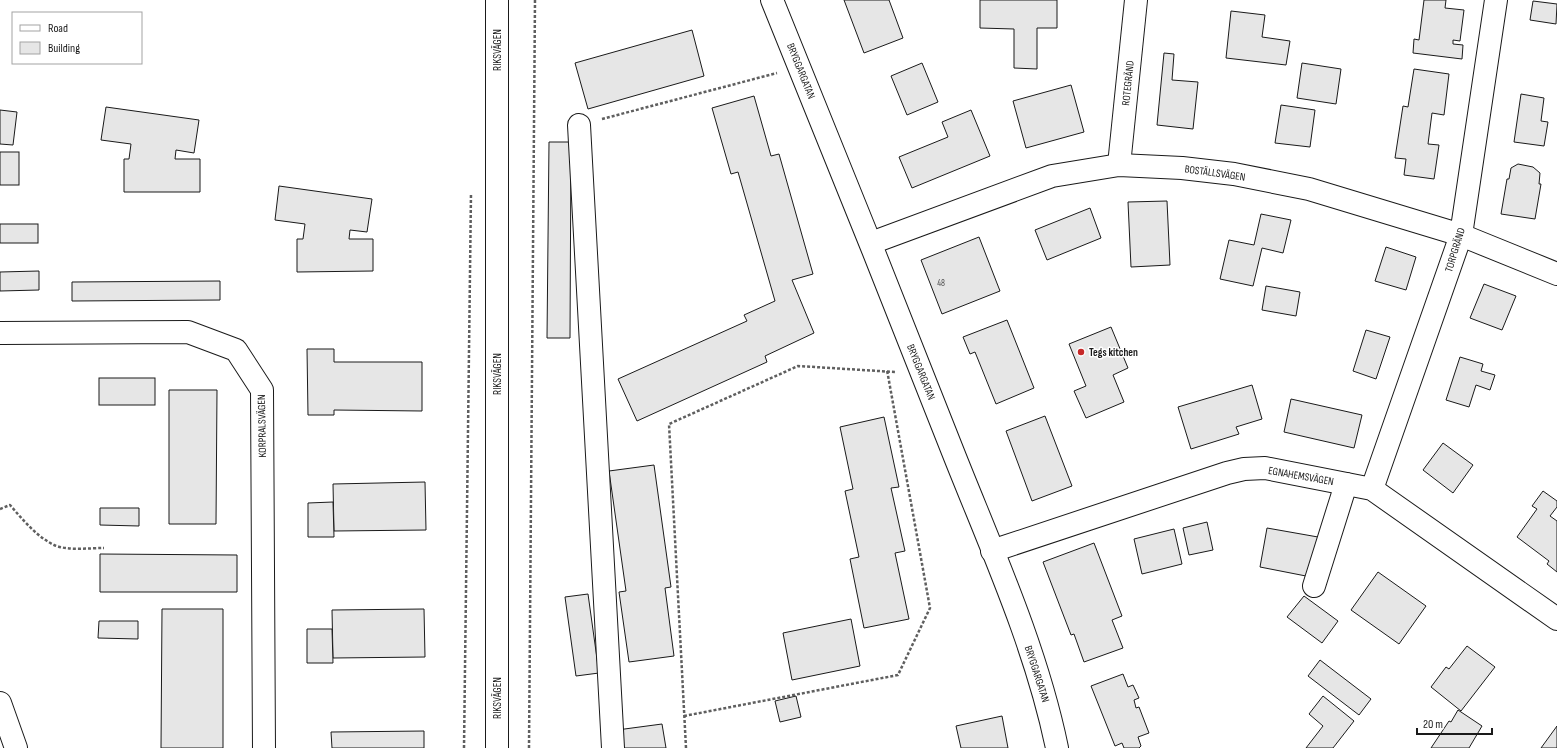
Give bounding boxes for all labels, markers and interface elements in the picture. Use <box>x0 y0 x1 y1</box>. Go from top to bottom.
legend <box>12 12 142 64</box>
text: Road <box>48 21 68 36</box>
street label: RIKSVÄGEN <box>491 29 504 71</box>
text: Building <box>48 41 80 56</box>
street label: BRYGGARGATAN <box>784 41 818 101</box>
street label: ROTEGRÄND <box>1119 60 1137 106</box>
street label: BOSTÄLLSVÄGEN <box>1184 162 1246 184</box>
street label: TORPGRÄND <box>1442 226 1468 274</box>
house number: 48 <box>937 278 945 289</box>
street label: BRYGGARGATAN <box>904 342 938 402</box>
place label: Tegs kitchen <box>1089 346 1138 359</box>
marker: Tegs kitchen <box>1076 347 1086 357</box>
street label: RIKSVÄGEN <box>491 353 504 395</box>
street label: KORPRALSVÄGEN <box>255 394 269 458</box>
street label: EGNAHEMSVÄGEN <box>1267 464 1335 488</box>
street label: BRYGGARGATAN <box>1022 644 1052 704</box>
street label: RIKSVÄGEN <box>491 677 504 719</box>
scale bar <box>1417 710 1492 736</box>
text: 20 m <box>1423 717 1443 732</box>

